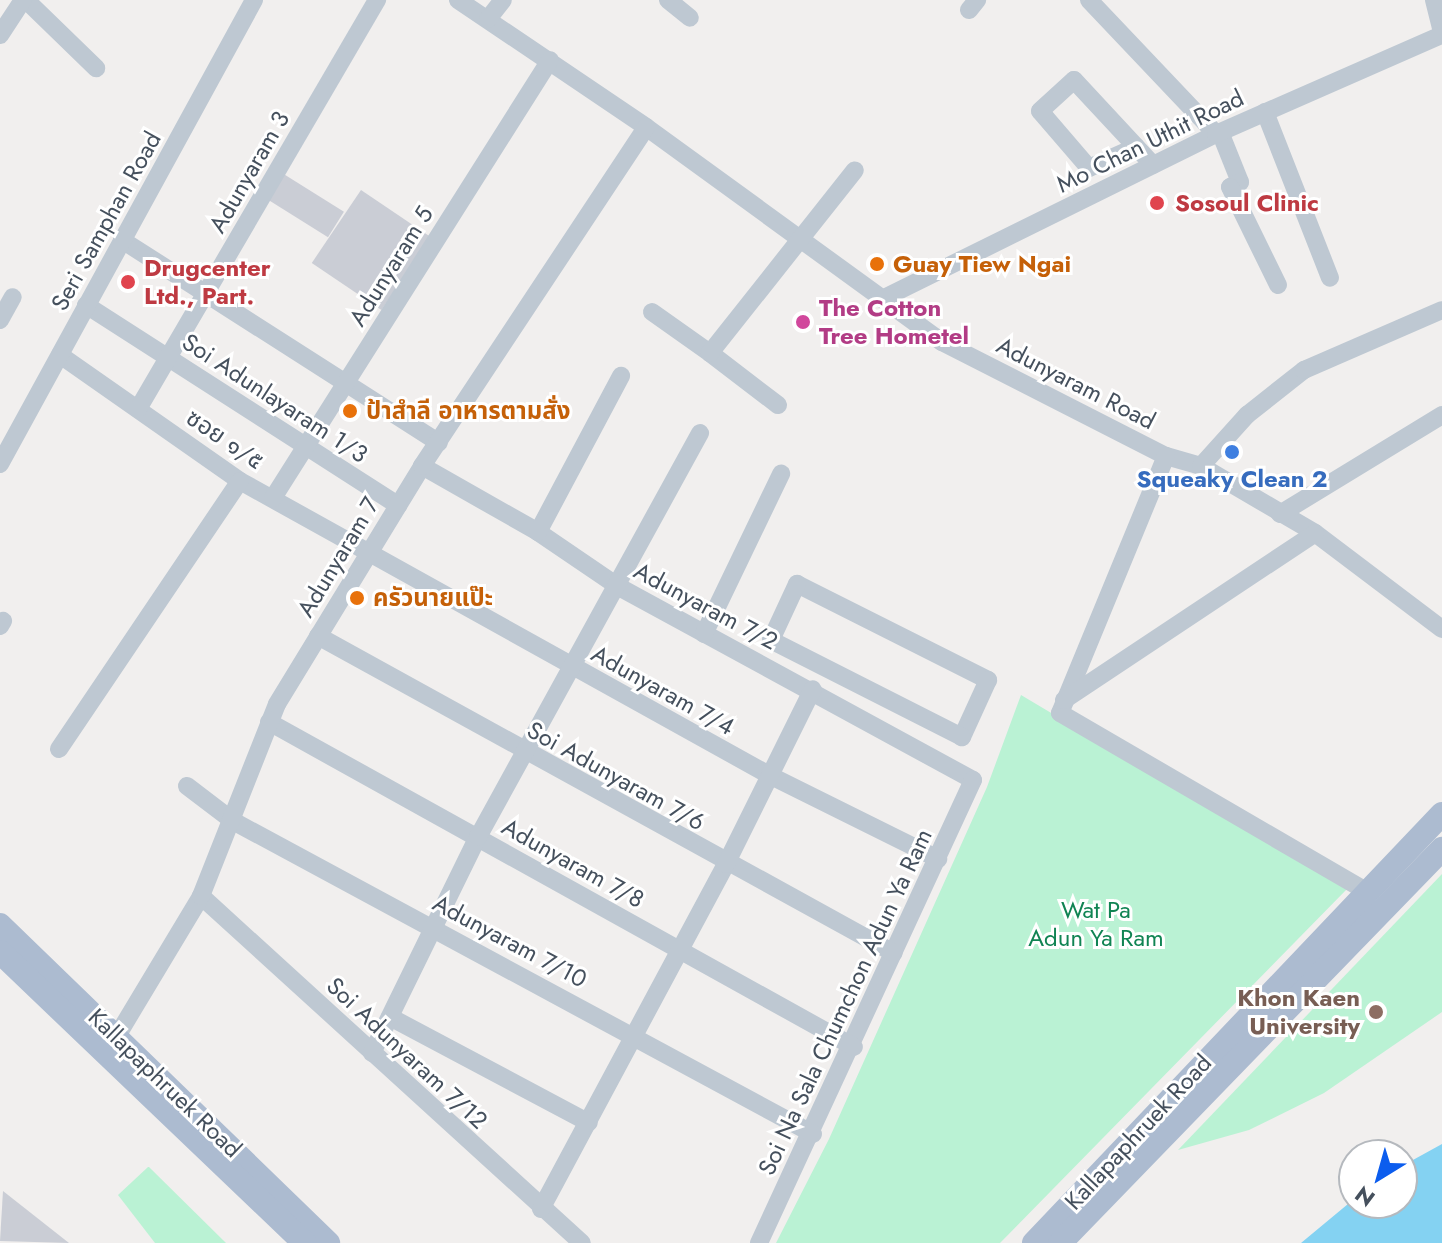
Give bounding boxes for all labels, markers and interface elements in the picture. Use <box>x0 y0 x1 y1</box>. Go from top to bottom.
street label: Mo Chan Uthit Road <box>1052 83 1248 199</box>
street label: Adunyaram 3 <box>203 106 295 238</box>
street label: Seri Samphan Road <box>45 127 167 315</box>
place label: Sosoul Clinic <box>1175 189 1319 217</box>
marker: Sosoul Clinic <box>1146 192 1168 214</box>
street label: Adunyaram 5 <box>343 201 439 331</box>
place label: Guay Tiew Ngai <box>893 250 1071 278</box>
place label: Drugcenter Ltd., Part. <box>144 254 271 310</box>
marker: Guay Tiew Ngai <box>868 255 886 273</box>
marker: Drugcenter Ltd., Part. <box>119 273 137 291</box>
place label: The Cotton Tree Hometel <box>819 294 969 350</box>
marker: The Cotton Tree Hometel <box>794 313 812 331</box>
street label: Soi Adunlayaram 1/3 <box>177 327 373 469</box>
street label: Adunyaram Road <box>992 331 1160 435</box>
place label: ป้าสำลี อาหารตามสั่ง <box>366 397 570 425</box>
marker: ป้าสำลี อาหารตามสั่ง <box>341 402 359 420</box>
street label: ซอย ๑/๕ <box>181 403 269 475</box>
marker: Squeaky Clean 2 <box>1223 443 1241 461</box>
place label: Squeaky Clean 2 <box>1137 465 1327 493</box>
street label: Adunyaram 7 <box>291 492 385 622</box>
street label: Adunyaram 7/2 <box>629 556 783 656</box>
place label: ครัวนายแป๊ะ <box>373 584 493 612</box>
marker: ครัวนายแป๊ะ <box>348 589 366 607</box>
street label: Adunyaram 7/4 <box>587 639 739 741</box>
street label: Soi Adunyaram 7/6 <box>522 715 710 837</box>
street label: Adunyaram 7/8 <box>497 812 649 914</box>
street label: Soi Na Sala Chumchon Adun Ya Ram <box>752 824 938 1180</box>
street label: Adunyaram 7/10 <box>428 888 592 994</box>
park label: Wat Pa Adun Ya Ram <box>1028 896 1164 952</box>
street label: Soi Adunyaram 7/12 <box>321 971 493 1135</box>
place label: Khon Kaen University <box>1237 984 1360 1040</box>
street label: Kallapaphruek Road <box>82 1003 248 1163</box>
marker: Khon Kaen University <box>1367 1003 1385 1021</box>
street label: Kallapaphruek Road <box>1059 1048 1217 1216</box>
north arrow <box>1338 1139 1418 1219</box>
text: N <box>1348 1179 1381 1215</box>

